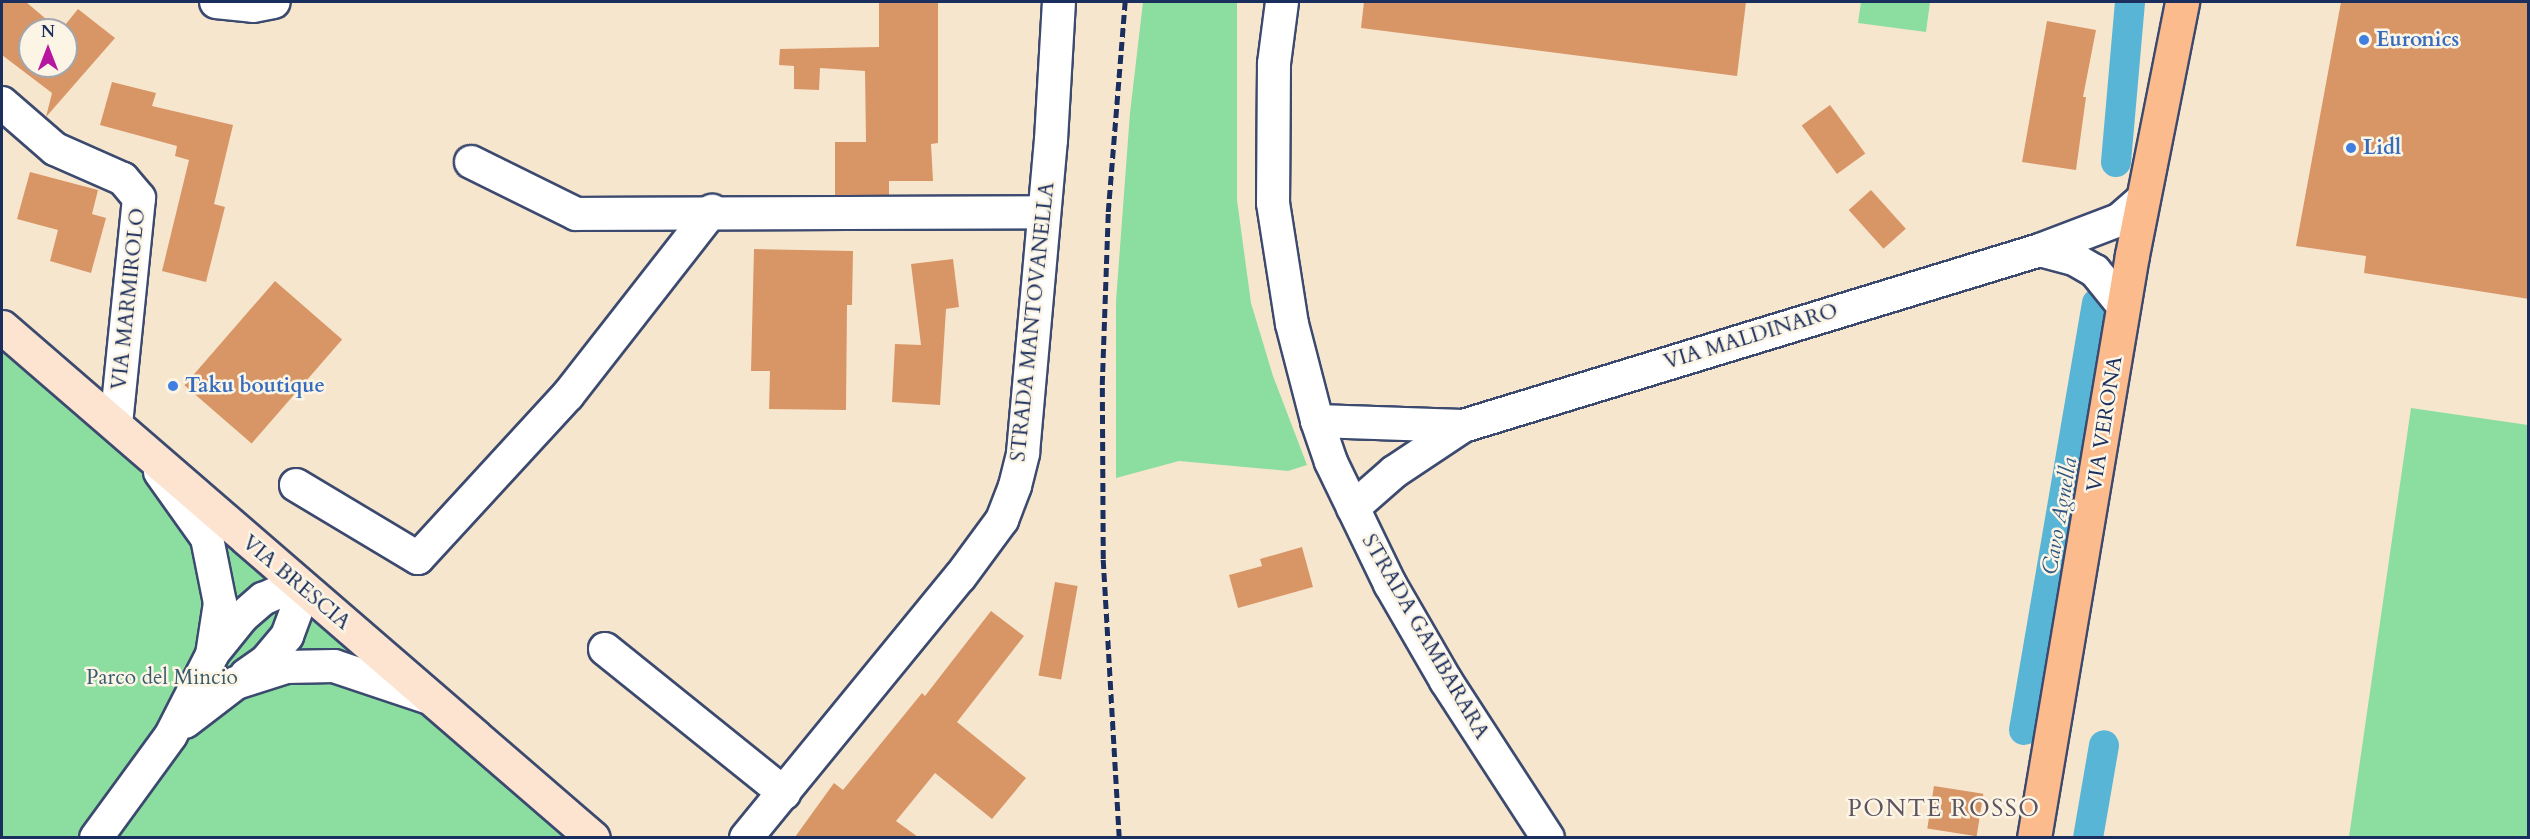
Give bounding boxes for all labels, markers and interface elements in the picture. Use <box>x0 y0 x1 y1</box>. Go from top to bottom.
north arrow <box>18 18 78 78</box>
text: N <box>41 21 55 43</box>
place label: Euronics <box>2376 27 2459 53</box>
marker: Euronics <box>2357 33 2371 47</box>
place label: Lidl <box>2363 135 2401 161</box>
marker: Lidl <box>2344 141 2358 155</box>
street label: STRADA MANTOVANELLA <box>1006 181 1060 463</box>
street label: VIA MARMIROLO <box>107 207 151 391</box>
street label: VIA MALDINARO <box>1661 299 1841 375</box>
street label: VIA VERONA <box>2082 354 2128 494</box>
place label: Taku boutique <box>185 373 325 399</box>
marker: Taku boutique <box>166 379 180 393</box>
water label: Cavo Agnella <box>2037 455 2083 577</box>
street label: VIA BRESCIA <box>237 530 355 636</box>
street label: STRADA GAMBARARA <box>1356 530 1494 744</box>
park label: Parco del Mincio <box>86 665 238 691</box>
district label: PONTE ROSSO <box>1848 795 2040 823</box>

